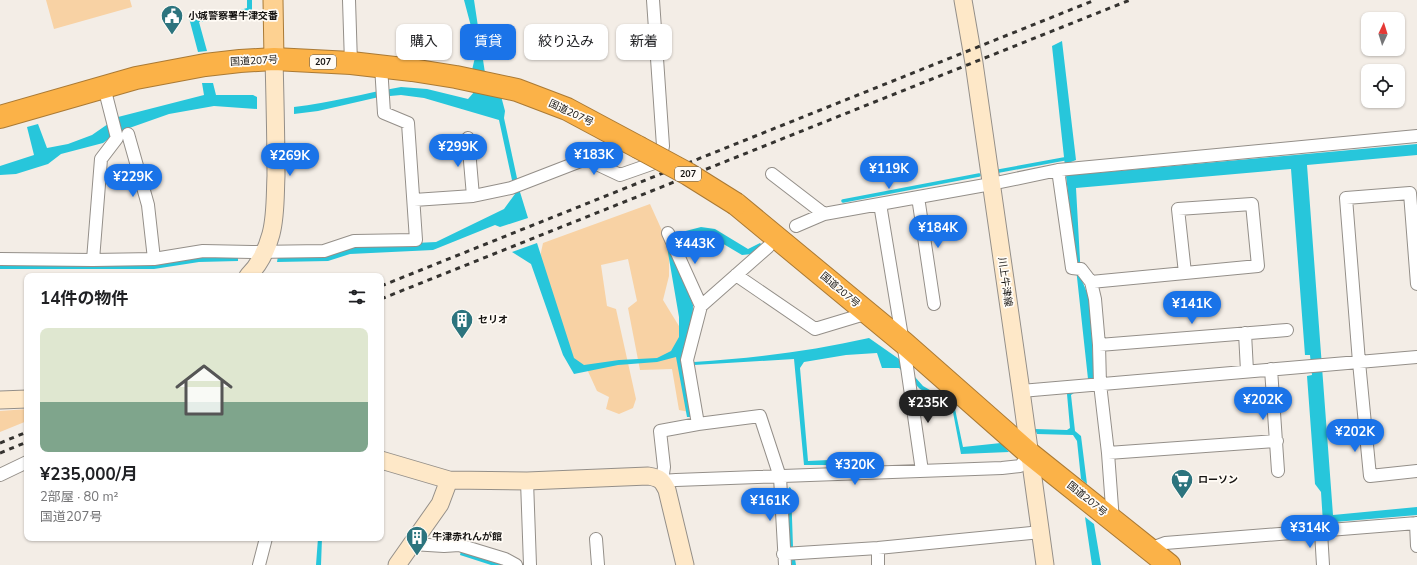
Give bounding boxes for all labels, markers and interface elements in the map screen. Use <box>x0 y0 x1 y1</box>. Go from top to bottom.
public building icon: 小城警察署牛津交番 <box>159 3 185 36</box>
place label: 小城警察署牛津交番 <box>188 9 278 23</box>
north arrow <box>1361 12 1405 56</box>
map controls <box>1361 12 1405 108</box>
chip: 購入 <box>396 24 452 60</box>
chip: 賃貸 <box>460 24 516 60</box>
chip: 絞り込み <box>524 24 608 60</box>
chip: 新着 <box>616 24 672 60</box>
street label: 国道207号 <box>230 53 278 69</box>
road number: 207 <box>310 55 336 69</box>
button: locate <box>1361 64 1405 108</box>
street label: 国道207号 <box>546 97 596 129</box>
pin: ¥299K <box>430 134 486 168</box>
text: ¥299K <box>438 138 478 156</box>
pin: ¥183K <box>566 142 622 176</box>
pin: ¥269K <box>262 143 318 177</box>
text: ¥183K <box>574 146 614 164</box>
text: ¥269K <box>270 147 310 165</box>
pin: ¥119K <box>861 156 917 190</box>
text: ¥119K <box>869 160 909 178</box>
pin: ¥229K <box>105 164 161 198</box>
road number: 207 <box>675 167 701 181</box>
text: ¥229K <box>113 168 153 186</box>
pin: ¥184K <box>910 215 966 249</box>
text: ¥184K <box>918 219 958 237</box>
pin: ¥443K <box>667 231 723 265</box>
text: ¥443K <box>675 235 715 253</box>
street label: 川上牛津線 <box>995 256 1015 308</box>
street label: 国道207号 <box>817 269 863 311</box>
icon: filters <box>346 286 368 308</box>
text: 14件の物件 <box>40 287 128 310</box>
pin: ¥141K <box>1164 291 1220 325</box>
text: ¥141K <box>1172 295 1212 313</box>
building icon: セリオ <box>449 307 475 340</box>
place label: セリオ <box>478 313 508 327</box>
icon: home <box>168 354 240 426</box>
pin: ¥202K <box>1235 387 1291 421</box>
pin: ¥235K <box>900 390 956 424</box>
text: ¥202K <box>1243 391 1283 409</box>
text: ¥235K <box>908 394 948 412</box>
pin: ¥202K <box>1327 419 1383 453</box>
text: ¥202K <box>1335 423 1375 441</box>
pin: ¥320K <box>827 452 883 486</box>
text: ¥320K <box>835 456 875 474</box>
text: ¥235,000/月 <box>40 463 138 486</box>
supermarket icon: ローソン <box>1169 467 1195 500</box>
place label: ローソン <box>1198 473 1238 487</box>
street label: 国道207号 <box>1064 478 1110 520</box>
text: 2部屋 · 80 m² <box>40 488 118 506</box>
pin: ¥161K <box>742 488 798 522</box>
text: ¥161K <box>750 492 790 510</box>
text: 国道207号 <box>40 508 102 526</box>
pin: ¥314K <box>1282 515 1338 549</box>
text: ¥314K <box>1290 519 1330 537</box>
building icon: 牛津赤れんが館 <box>404 524 430 557</box>
place label: 牛津赤れんが館 <box>432 530 502 544</box>

